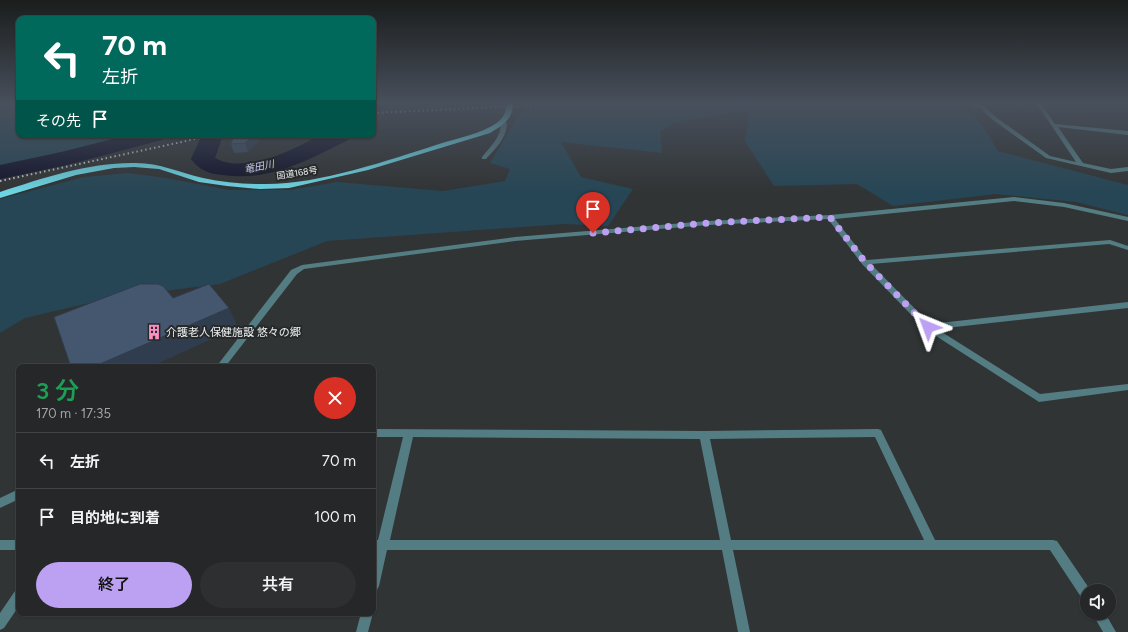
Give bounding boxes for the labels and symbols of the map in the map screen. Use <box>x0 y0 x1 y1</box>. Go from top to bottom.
water label: 竜田川 <box>243 157 276 176</box>
street label: 国道168号 <box>276 164 318 181</box>
pin <box>576 192 610 233</box>
position arrow <box>907 306 949 348</box>
building icon: 介護老人保健施設 悠々の郷 <box>145 323 163 341</box>
place label: 介護老人保健施設 悠々の郷 <box>166 326 301 339</box>

